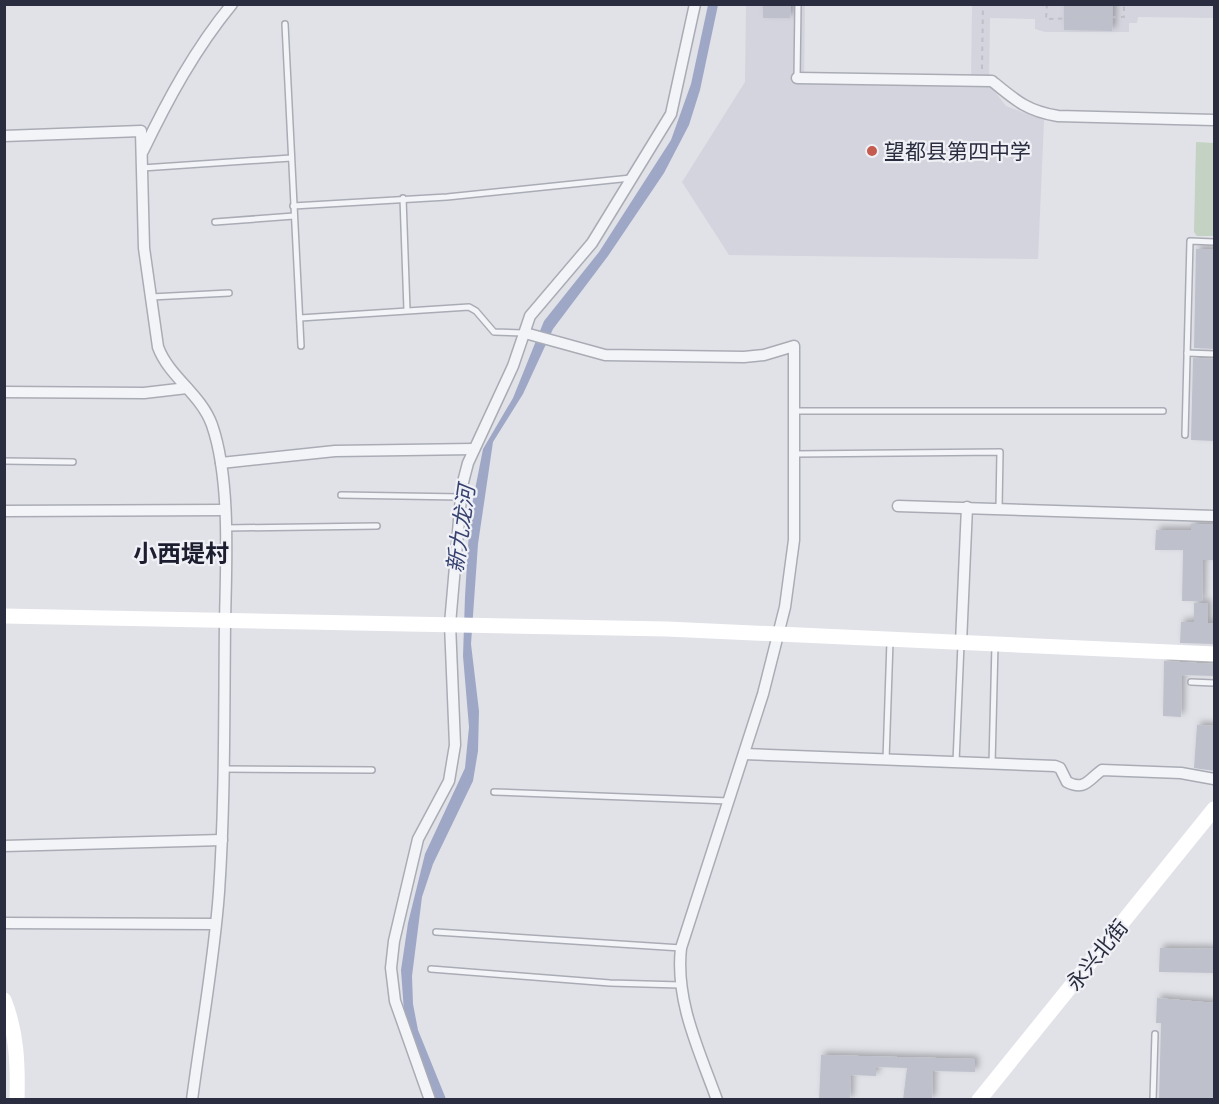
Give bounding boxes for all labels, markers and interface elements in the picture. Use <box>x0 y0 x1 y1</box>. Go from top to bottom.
place label: 望都县第四中学 <box>884 140 1031 163</box>
marker: 望都县第四中学 <box>865 144 879 158</box>
water label: 新九龙河 <box>442 480 480 574</box>
district label: 小西堤村 <box>133 540 229 567</box>
street label: 永兴北街 <box>1062 915 1132 995</box>

